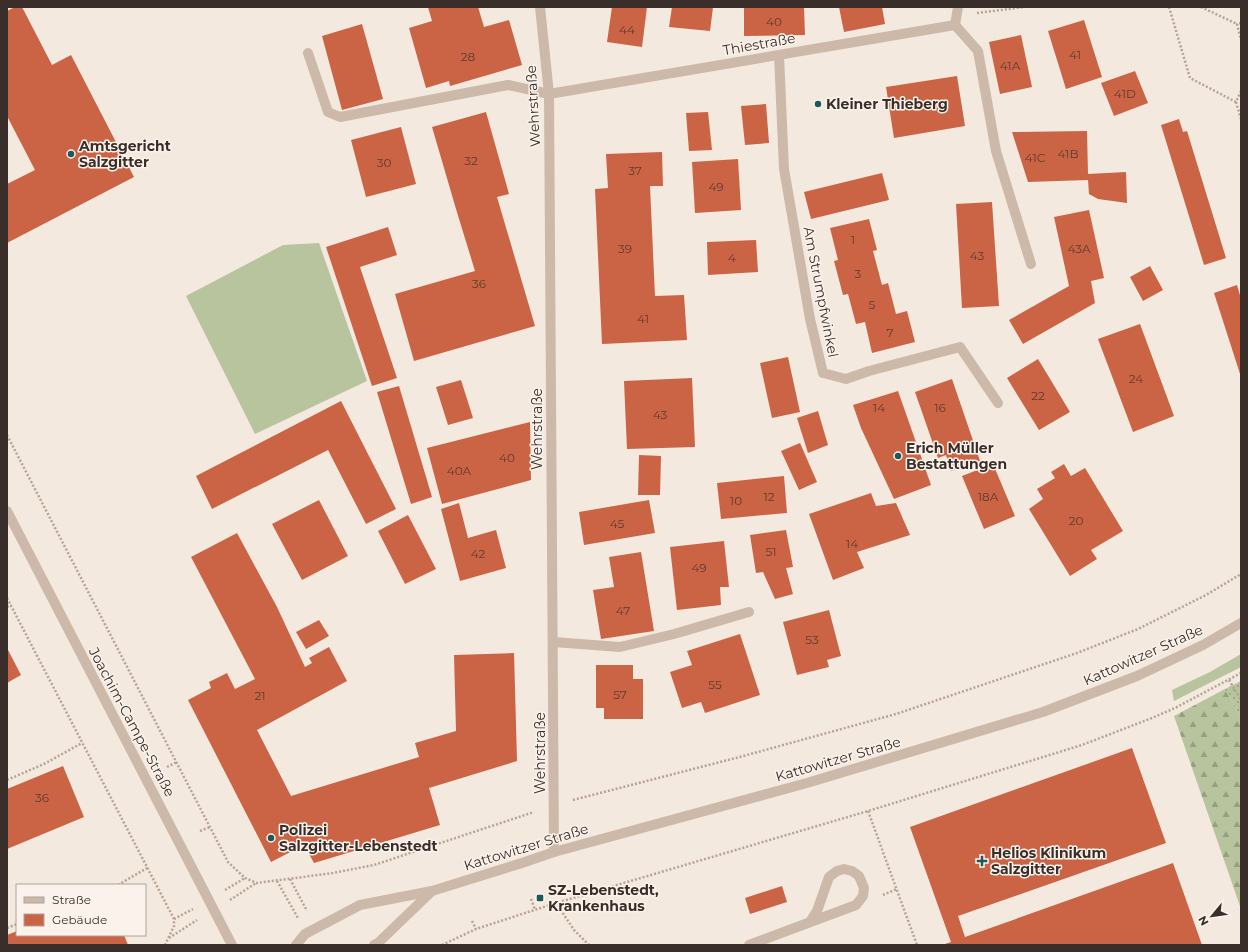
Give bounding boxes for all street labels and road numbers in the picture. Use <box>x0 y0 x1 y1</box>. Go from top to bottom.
street label: Thiestraße <box>721 29 797 59</box>
street label: Wehrstraße <box>522 65 544 147</box>
street label: Am Strumpfwinkel <box>799 225 843 359</box>
street label: Wehrstraße <box>528 388 546 470</box>
street label: Kattowitzer Straße <box>1080 620 1206 690</box>
street label: Joachim-Campe-Straße <box>84 643 179 800</box>
street label: Wehrstraße <box>531 712 549 794</box>
street label: Kattowitzer Straße <box>773 733 903 785</box>
street label: Kattowitzer Straße <box>462 819 590 875</box>

